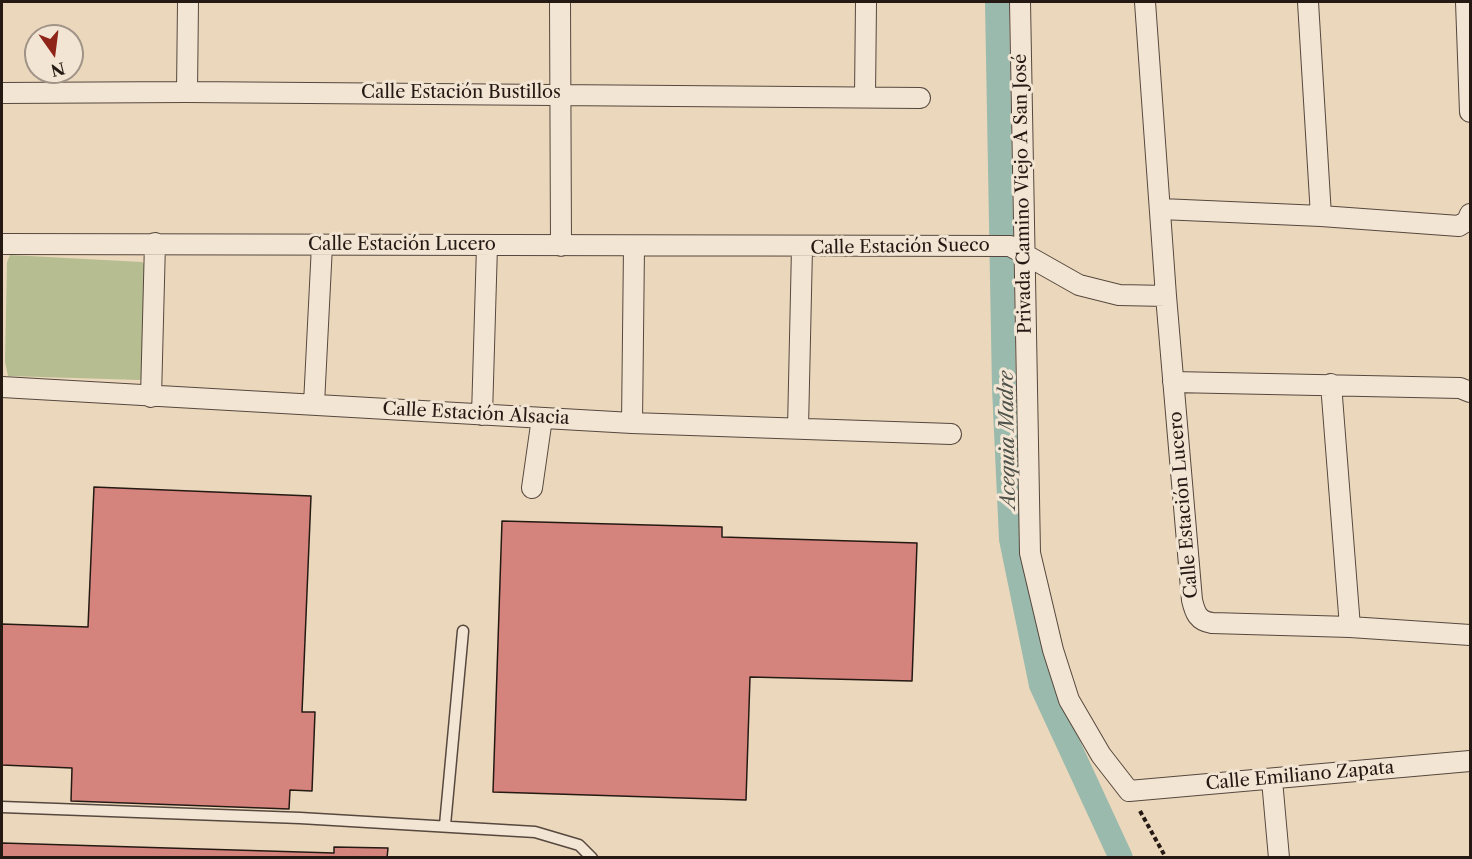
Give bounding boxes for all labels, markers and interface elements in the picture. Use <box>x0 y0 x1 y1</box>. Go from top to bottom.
north arrow <box>24 24 84 84</box>
street label: Privada Camino Viejo A San José <box>1010 54 1036 334</box>
text: N <box>49 58 67 81</box>
street label: Calle Estación Bustillos <box>361 82 561 104</box>
street label: Calle Estación Lucero <box>308 234 496 256</box>
street label: Calle Estación Sueco <box>810 235 990 259</box>
water label: Acequia Madre <box>995 371 1021 509</box>
street label: Calle Estación Alsacia <box>382 398 570 430</box>
street label: Calle Estación Lucero <box>1165 411 1203 599</box>
street label: Calle Emiliano Zapata <box>1205 757 1395 795</box>

